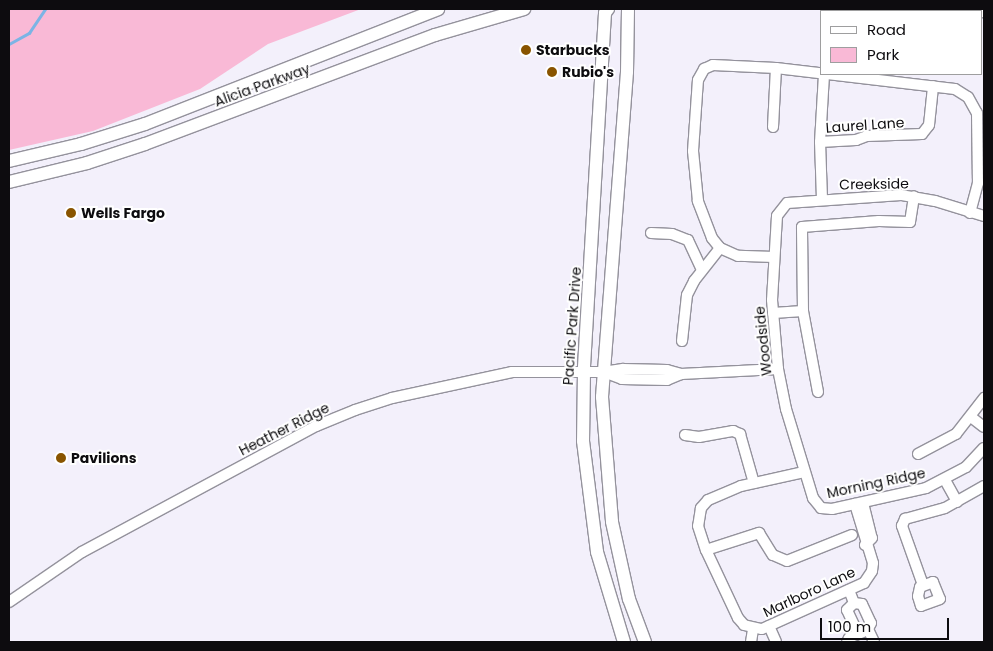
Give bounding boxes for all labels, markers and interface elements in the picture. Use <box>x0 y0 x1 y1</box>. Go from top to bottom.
legend <box>820 10 983 75</box>
text: Road <box>867 19 906 40</box>
place label: Starbucks <box>536 42 610 58</box>
marker: Starbucks <box>520 44 532 56</box>
text: Park <box>867 44 899 65</box>
street label: Alicia Parkway <box>212 60 312 110</box>
place label: Rubio's <box>562 64 614 80</box>
marker: Rubio's <box>546 66 558 78</box>
street label: Laurel Lane <box>825 114 905 136</box>
street label: Creekside <box>839 175 909 193</box>
place label: Wells Fargo <box>81 205 165 221</box>
marker: Wells Fargo <box>65 207 77 219</box>
street label: Pacific Park Drive <box>559 266 585 386</box>
street label: Woodside <box>751 305 775 377</box>
street label: Heather Ridge <box>236 399 332 459</box>
place label: Pavilions <box>71 450 137 466</box>
marker: Pavilions <box>55 452 67 464</box>
street label: Morning Ridge <box>825 464 927 502</box>
street label: Marlboro Lane <box>760 563 858 621</box>
scale bar <box>823 608 952 640</box>
text: 100 m <box>828 616 871 637</box>

